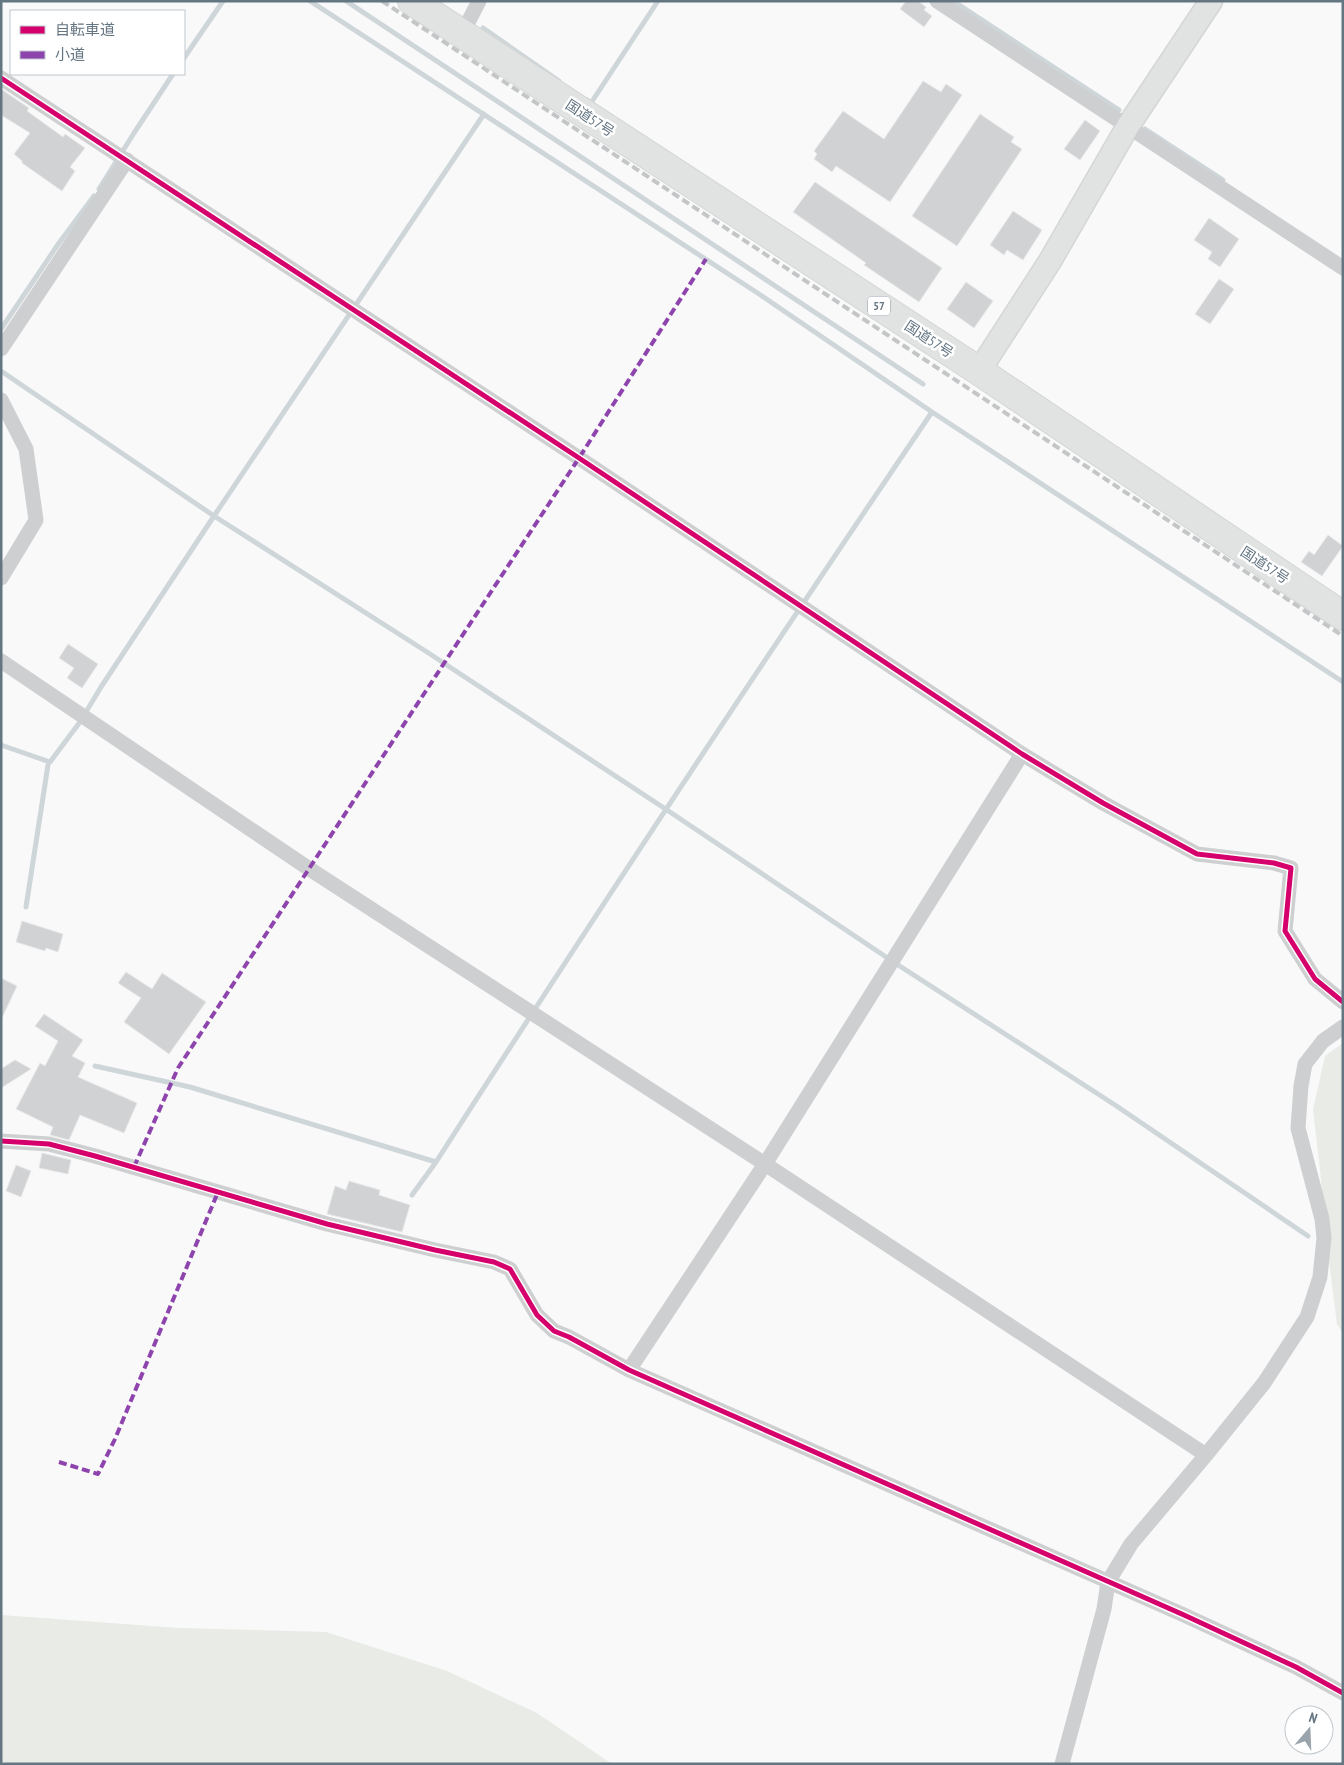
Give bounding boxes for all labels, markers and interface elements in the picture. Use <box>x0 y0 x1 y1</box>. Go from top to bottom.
legend <box>10 10 185 75</box>
text: 自転車道 <box>55 20 115 39</box>
text: 小道 <box>55 45 85 64</box>
street label: 国道57号 <box>562 96 618 140</box>
road number: 57 <box>868 296 890 316</box>
street label: 国道57号 <box>901 317 957 361</box>
street label: 国道57号 <box>1237 543 1293 587</box>
north arrow <box>1284 1705 1334 1755</box>
text: N <box>1307 1708 1320 1727</box>

